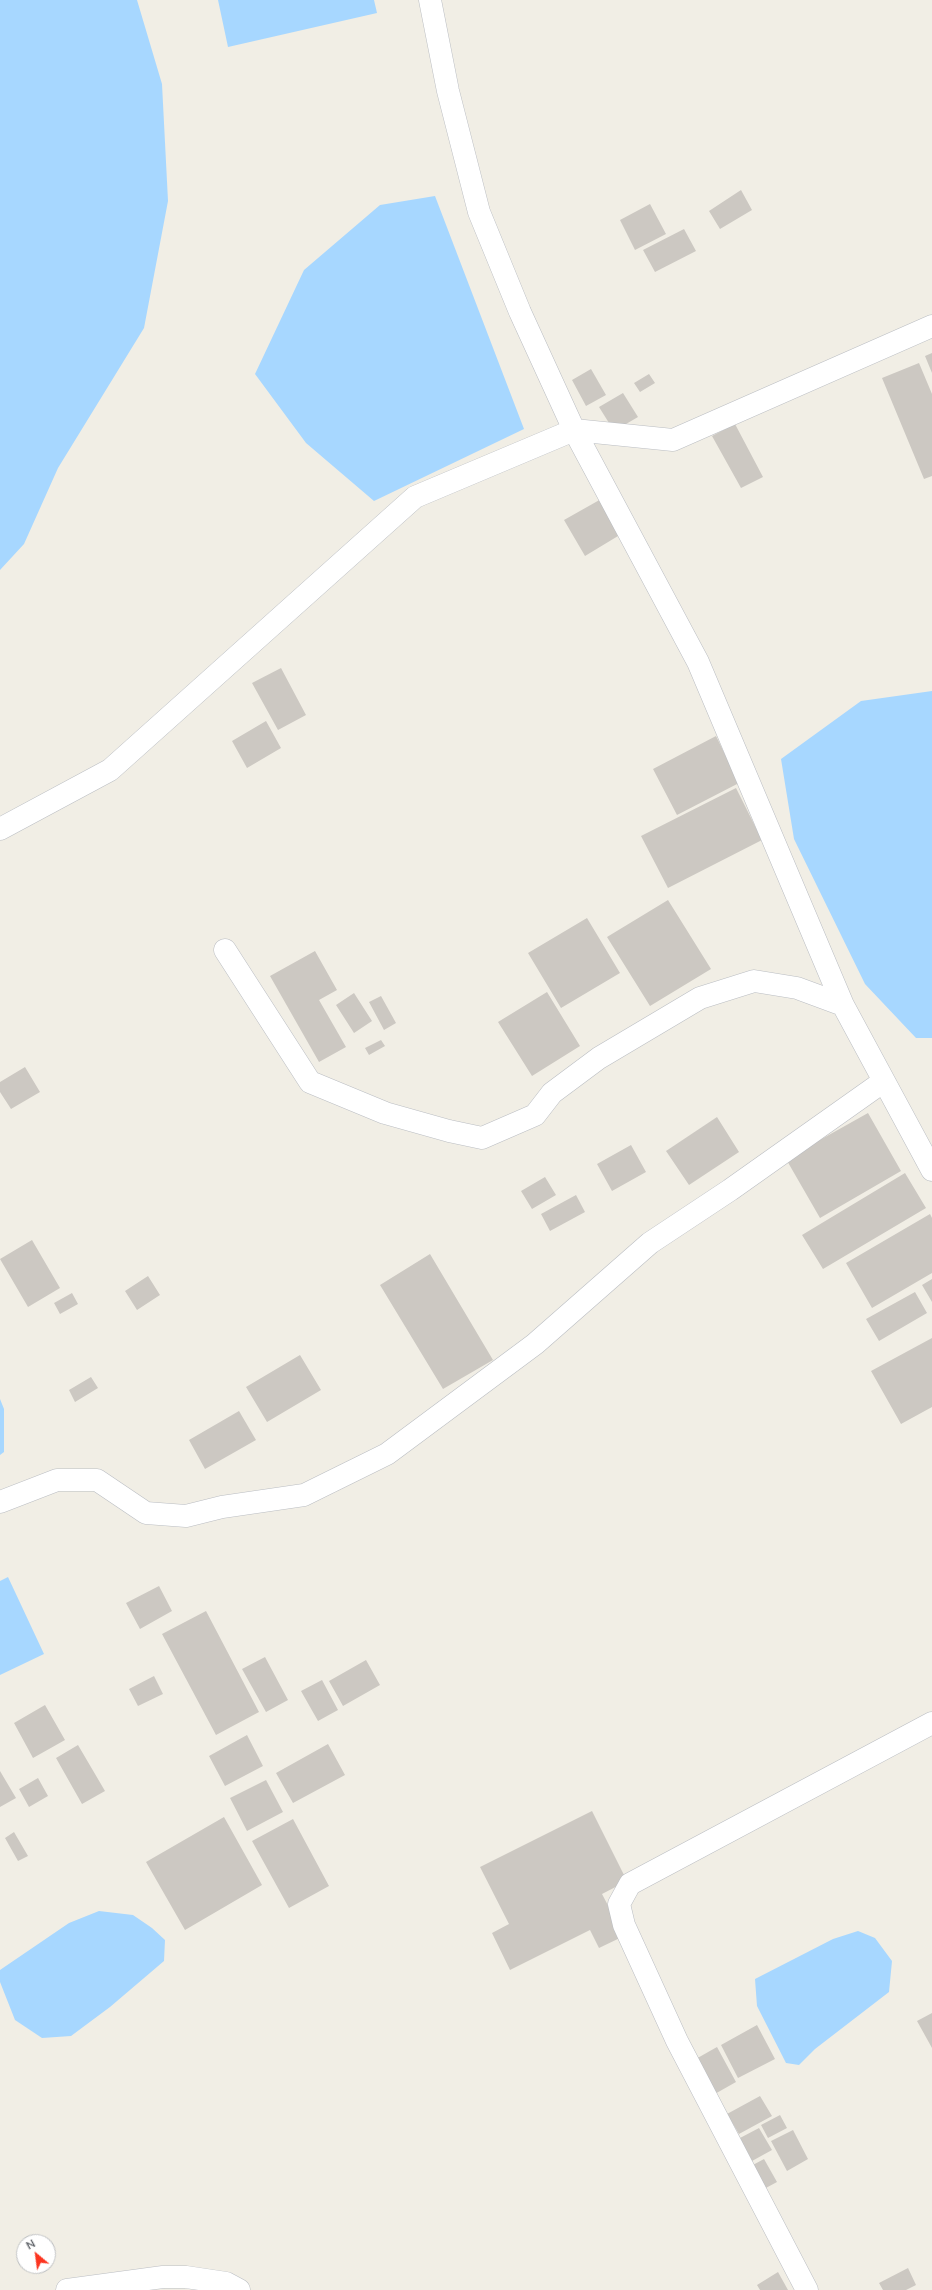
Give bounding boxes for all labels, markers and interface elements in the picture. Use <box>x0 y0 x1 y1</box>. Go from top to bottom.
north arrow <box>16 2234 56 2274</box>
text: N <box>24 2236 38 2253</box>

